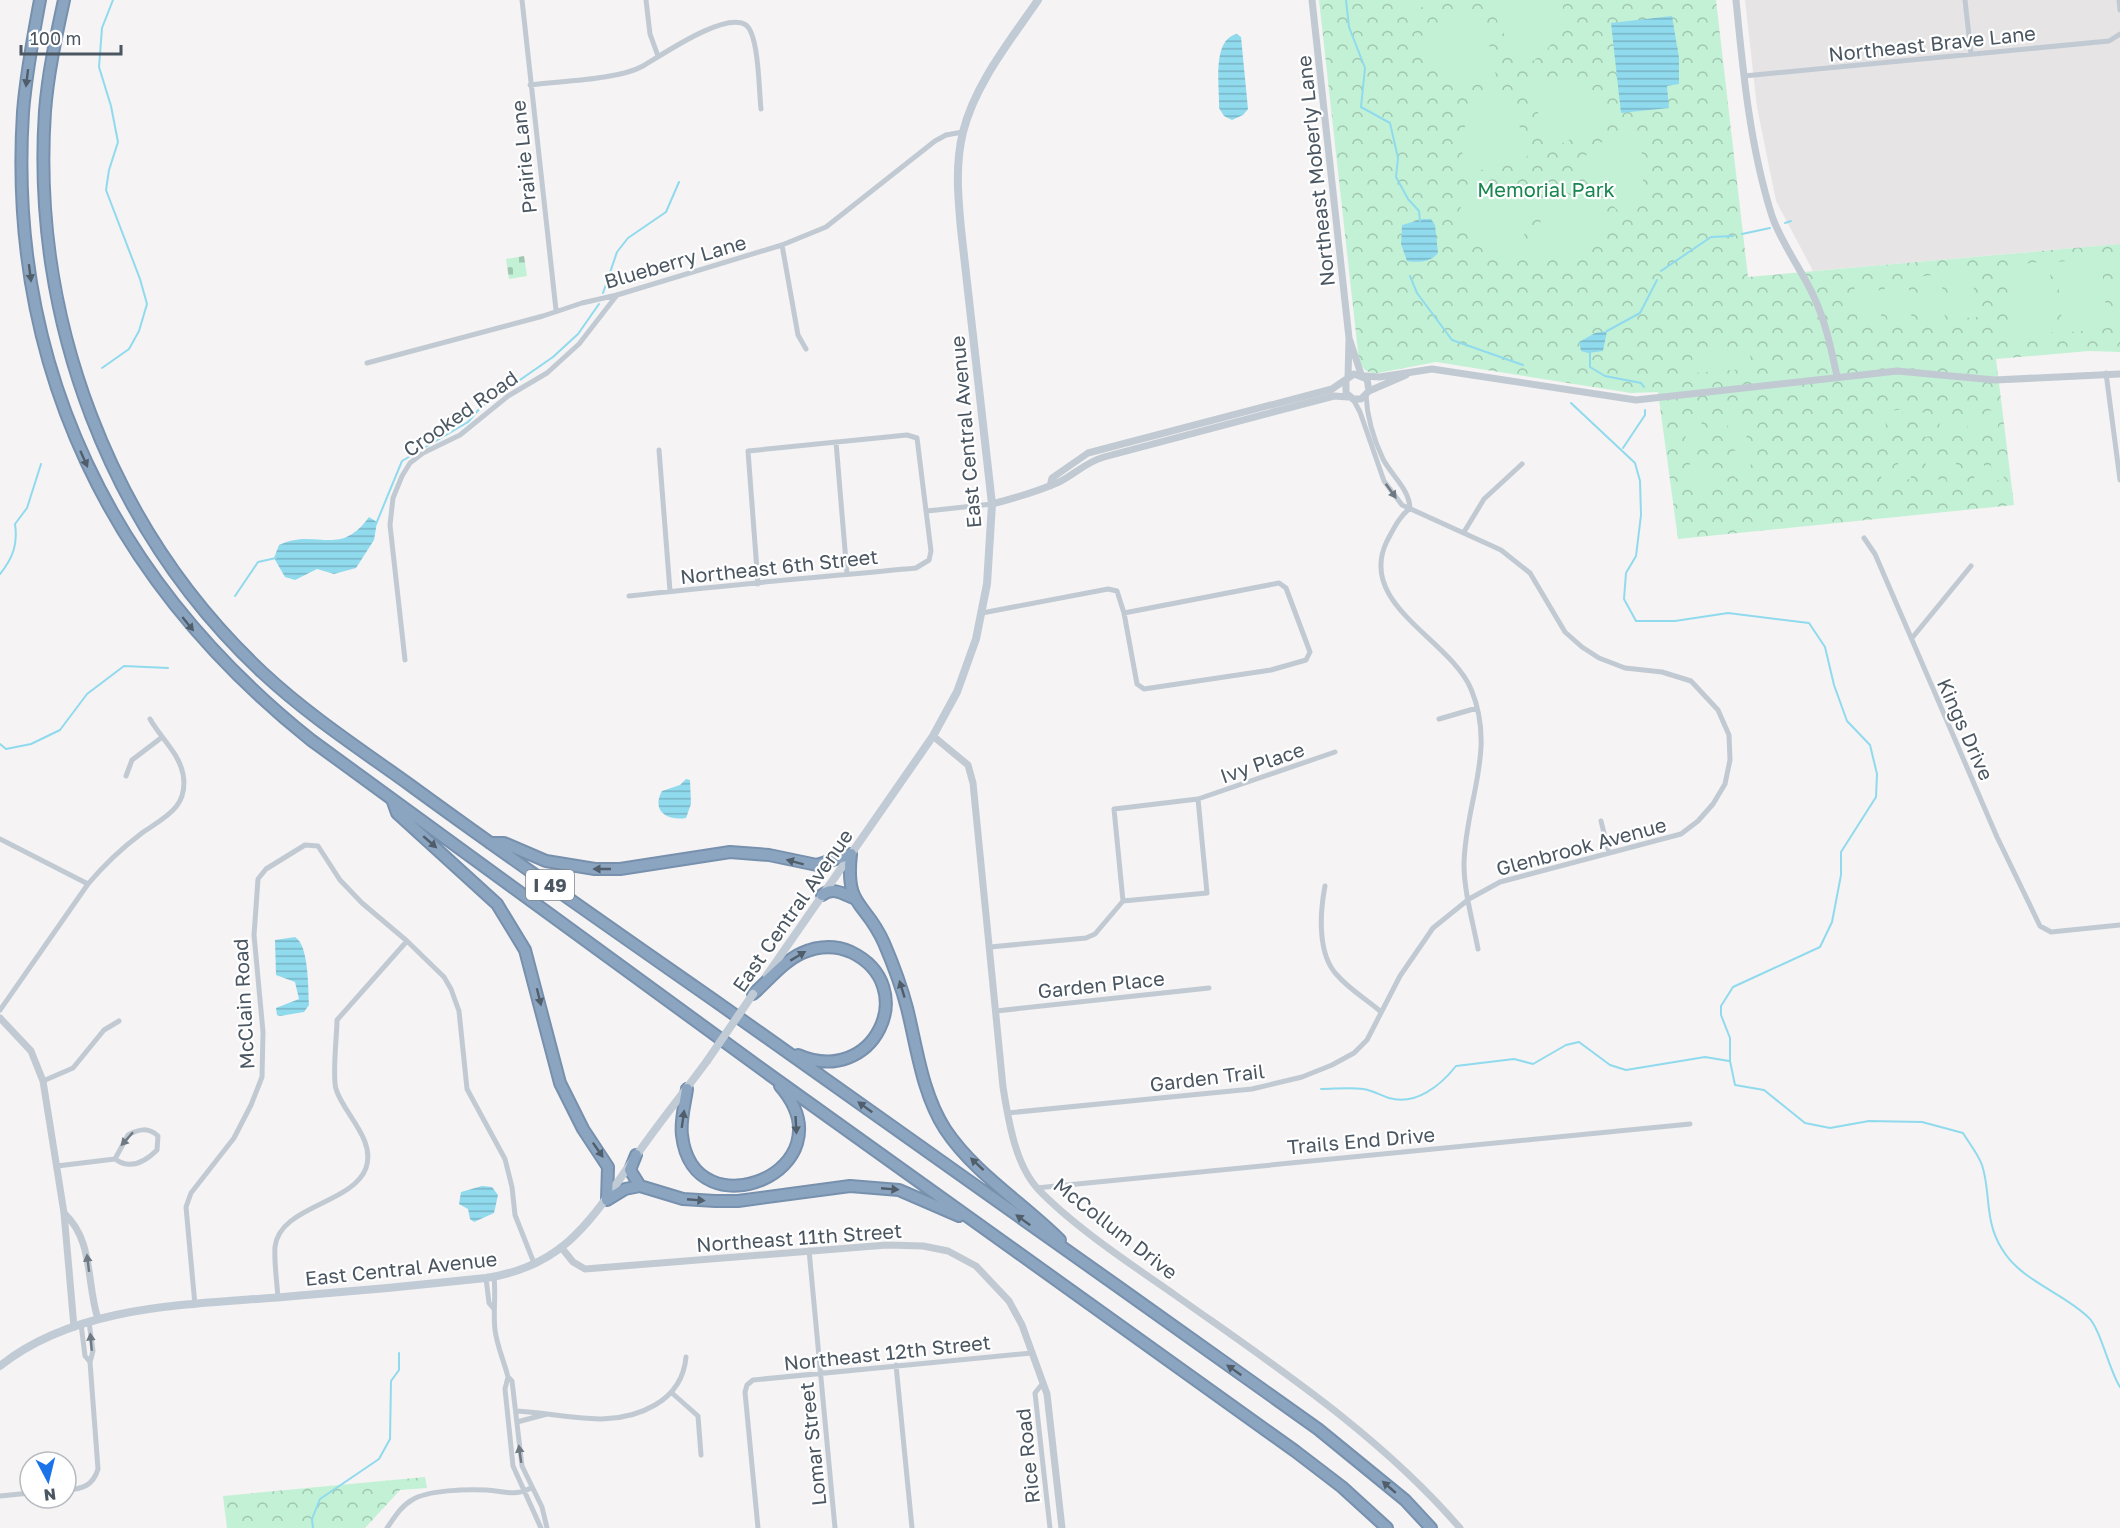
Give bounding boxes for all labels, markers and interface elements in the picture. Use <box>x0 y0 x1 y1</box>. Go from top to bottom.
scale bar <box>21 18 122 56</box>
street label: Northeast Brave Lane <box>1827 20 2037 66</box>
text: 100 m <box>30 27 81 49</box>
street label: Northeast Moberly Lane <box>1291 54 1339 288</box>
one-way arrow <box>23 69 32 88</box>
street label: Prairie Lane <box>505 99 541 215</box>
park label: Memorial Park <box>1477 177 1615 201</box>
street label: Blueberry Lane <box>601 229 749 293</box>
one-way arrow <box>25 263 35 282</box>
street label: East Central Avenue <box>945 335 985 529</box>
street label: Crooked Road <box>398 365 522 461</box>
one-way arrow <box>80 451 89 468</box>
one-way arrow <box>1385 483 1397 499</box>
street label: Northeast 6th Street <box>679 544 879 588</box>
one-way arrow <box>182 616 195 632</box>
street label: Kings Drive <box>1933 674 1999 784</box>
street label: Ivy Place <box>1217 736 1307 788</box>
street label: Glenbrook Avenue <box>1493 812 1669 880</box>
street label: East Central Avenue <box>727 824 857 996</box>
one-way arrow <box>422 835 437 849</box>
one-way arrow <box>786 856 804 866</box>
one-way arrow <box>593 864 612 874</box>
road number: I 49 <box>526 870 574 900</box>
street label: McClain Road <box>228 938 258 1070</box>
one-way arrow <box>790 951 806 962</box>
street label: Garden Place <box>1036 965 1166 1003</box>
one-way arrow <box>897 980 906 998</box>
one-way arrow <box>535 988 545 1006</box>
street label: Garden Trail <box>1148 1058 1266 1096</box>
one-way arrow <box>857 1101 873 1113</box>
one-way arrow <box>679 1109 688 1128</box>
one-way arrow <box>792 1115 801 1134</box>
street label: Trails End Drive <box>1286 1122 1436 1158</box>
one-way arrow <box>120 1132 134 1147</box>
one-way arrow <box>592 1142 604 1158</box>
one-way arrow <box>970 1158 985 1171</box>
street label: McCollum Drive <box>1049 1172 1183 1284</box>
one-way arrow <box>881 1184 900 1194</box>
one-way arrow <box>687 1195 706 1205</box>
one-way arrow <box>1016 1215 1031 1227</box>
street label: Northeast 11th Street <box>695 1218 903 1256</box>
street label: East Central Avenue <box>304 1246 498 1290</box>
one-way arrow <box>83 1253 92 1272</box>
street label: Northeast 12th Street <box>782 1329 992 1375</box>
one-way arrow <box>86 1332 96 1351</box>
one-way arrow <box>1226 1364 1242 1376</box>
street label: Lomar Street <box>794 1381 830 1507</box>
street label: Rice Road <box>1010 1407 1044 1505</box>
one-way arrow <box>515 1445 524 1464</box>
north arrow <box>18 1450 78 1510</box>
one-way arrow <box>1382 1480 1397 1494</box>
text: N <box>43 1484 57 1506</box>

